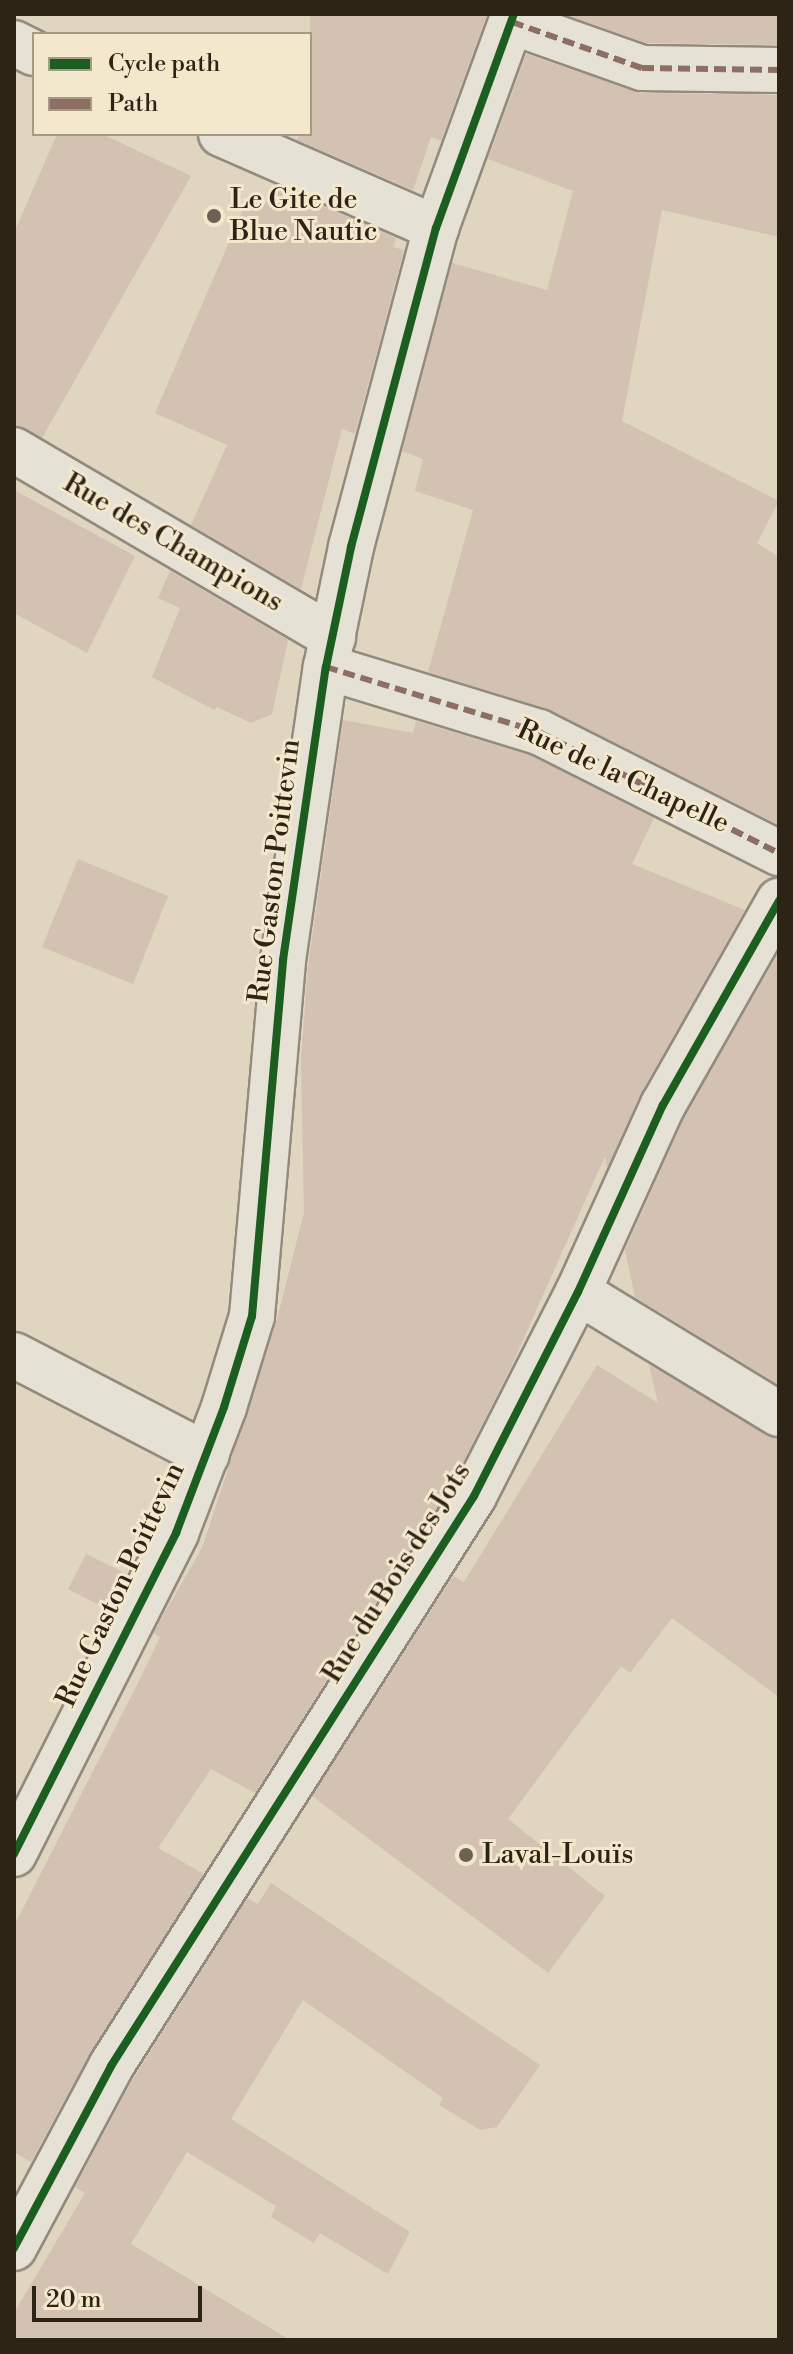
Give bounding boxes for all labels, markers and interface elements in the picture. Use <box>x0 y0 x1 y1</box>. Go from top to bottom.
legend <box>32 32 312 136</box>
text: Cycle path <box>108 49 220 79</box>
text: Path <box>108 89 158 119</box>
place label: Le Gite de Blue Nautic <box>230 183 378 249</box>
marker: Le Gite de Blue Nautic <box>205 207 223 225</box>
street label: Rue des Champions <box>57 466 289 620</box>
street label: Rue de la Chapelle <box>512 713 734 841</box>
street label: Rue Gaston Poittevin <box>242 737 308 1005</box>
street label: Rue du Bois des Jots <box>316 1457 478 1689</box>
street label: Rue Gaston Poittevin <box>50 1458 192 1712</box>
place label: Laval-Louïs <box>482 1838 634 1872</box>
marker: Laval-Louïs <box>457 1846 475 1864</box>
scale bar <box>36 2270 206 2320</box>
text: 20 m <box>46 2285 102 2315</box>

